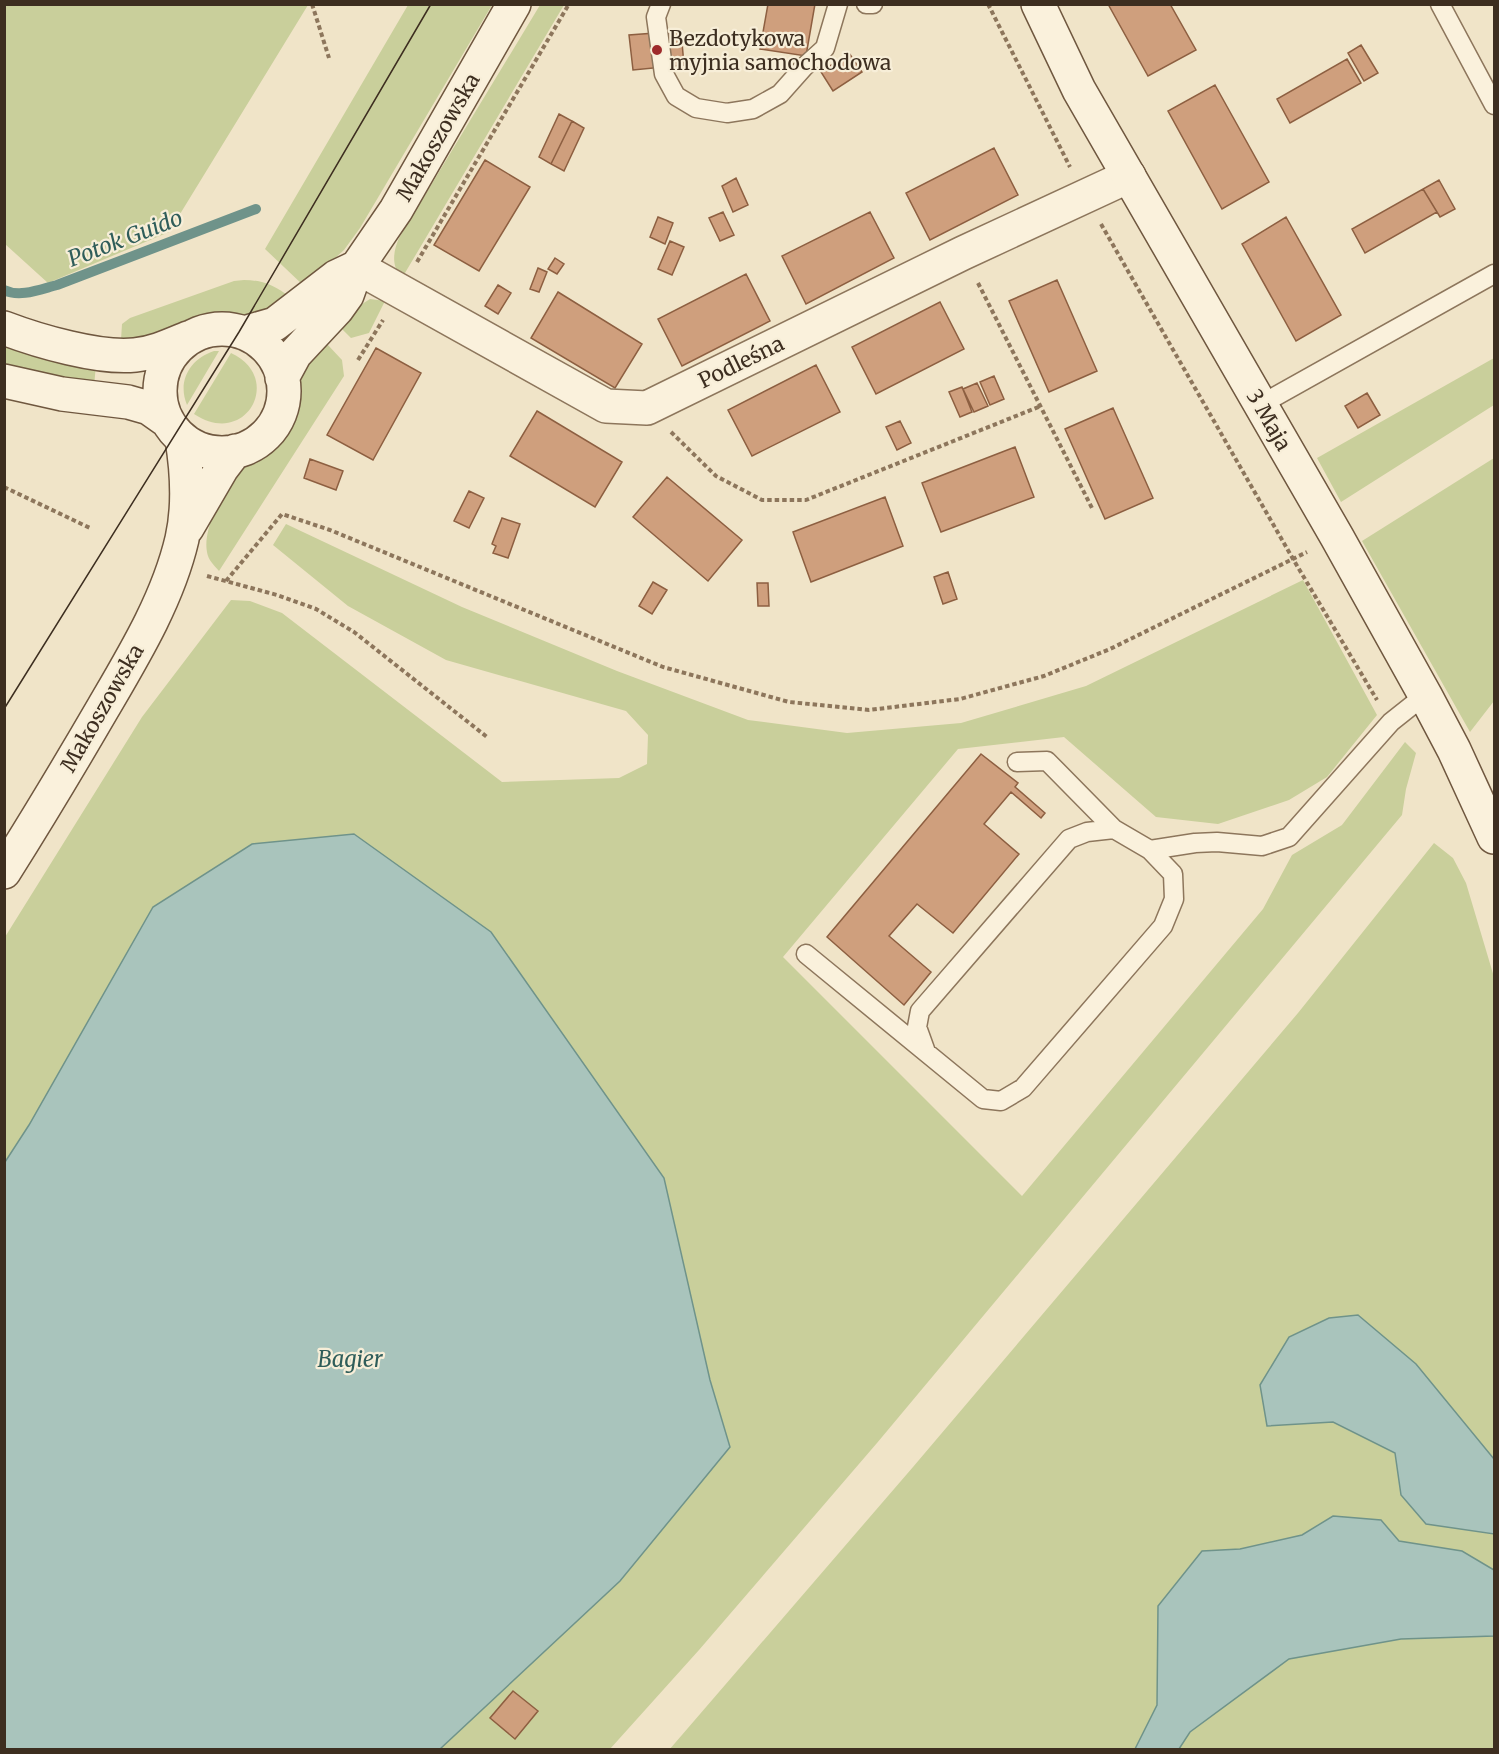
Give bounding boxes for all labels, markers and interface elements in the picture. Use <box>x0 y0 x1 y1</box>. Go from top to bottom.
place label: Bezdotykowa myjnia samochodowa <box>669 25 891 76</box>
marker: Bezdotykowa myjnia samochodowa <box>650 43 664 57</box>
street label: Makoszowska <box>390 68 486 206</box>
water label: Potok Guido <box>64 203 186 273</box>
street label: Podleśna <box>694 330 788 394</box>
street label: 3 Maja <box>1241 385 1297 455</box>
street label: Makoszowska <box>54 639 150 777</box>
water label: Bagier <box>317 1345 384 1373</box>

